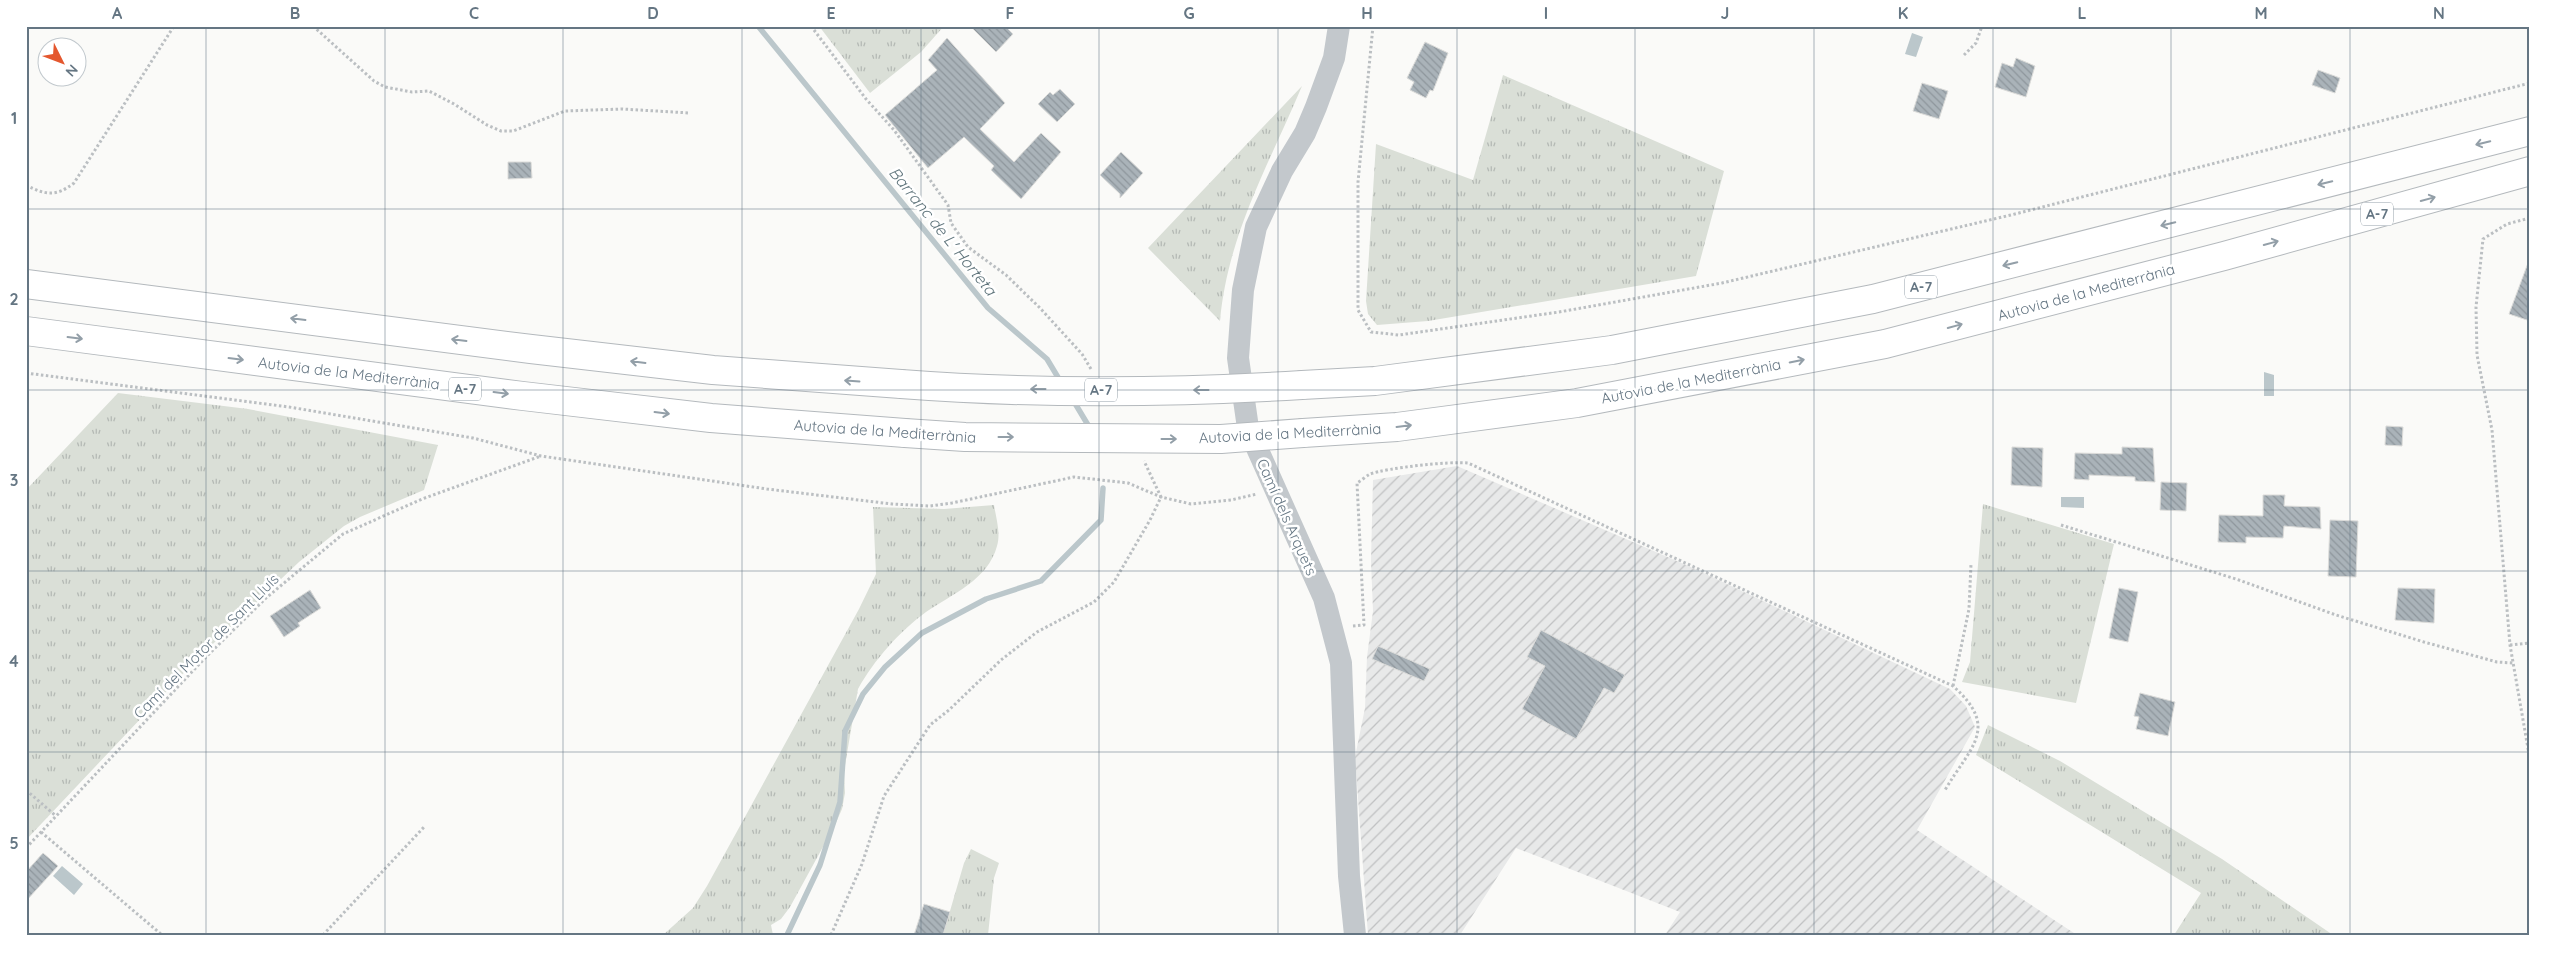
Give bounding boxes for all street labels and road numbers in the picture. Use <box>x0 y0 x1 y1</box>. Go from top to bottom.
road number: A-7 <box>2361 202 2393 225</box>
street label: Autovia de la Mediterrània <box>1995 259 2177 325</box>
road number: A-7 <box>1905 276 1937 298</box>
street label: Autovia de la Mediterrània <box>257 352 441 394</box>
street label: Autovia de la Mediterrània <box>1599 354 1783 408</box>
road number: A-7 <box>449 378 481 400</box>
road number: A-7 <box>1085 378 1117 402</box>
street label: Autovia de la Mediterrània <box>793 415 977 447</box>
street label: Autovia de la Mediterrània <box>1198 419 1382 447</box>
street label: Camí dels Arquets <box>1253 456 1321 578</box>
street label: Camí del Motor de Sant Lluís <box>129 569 283 723</box>

